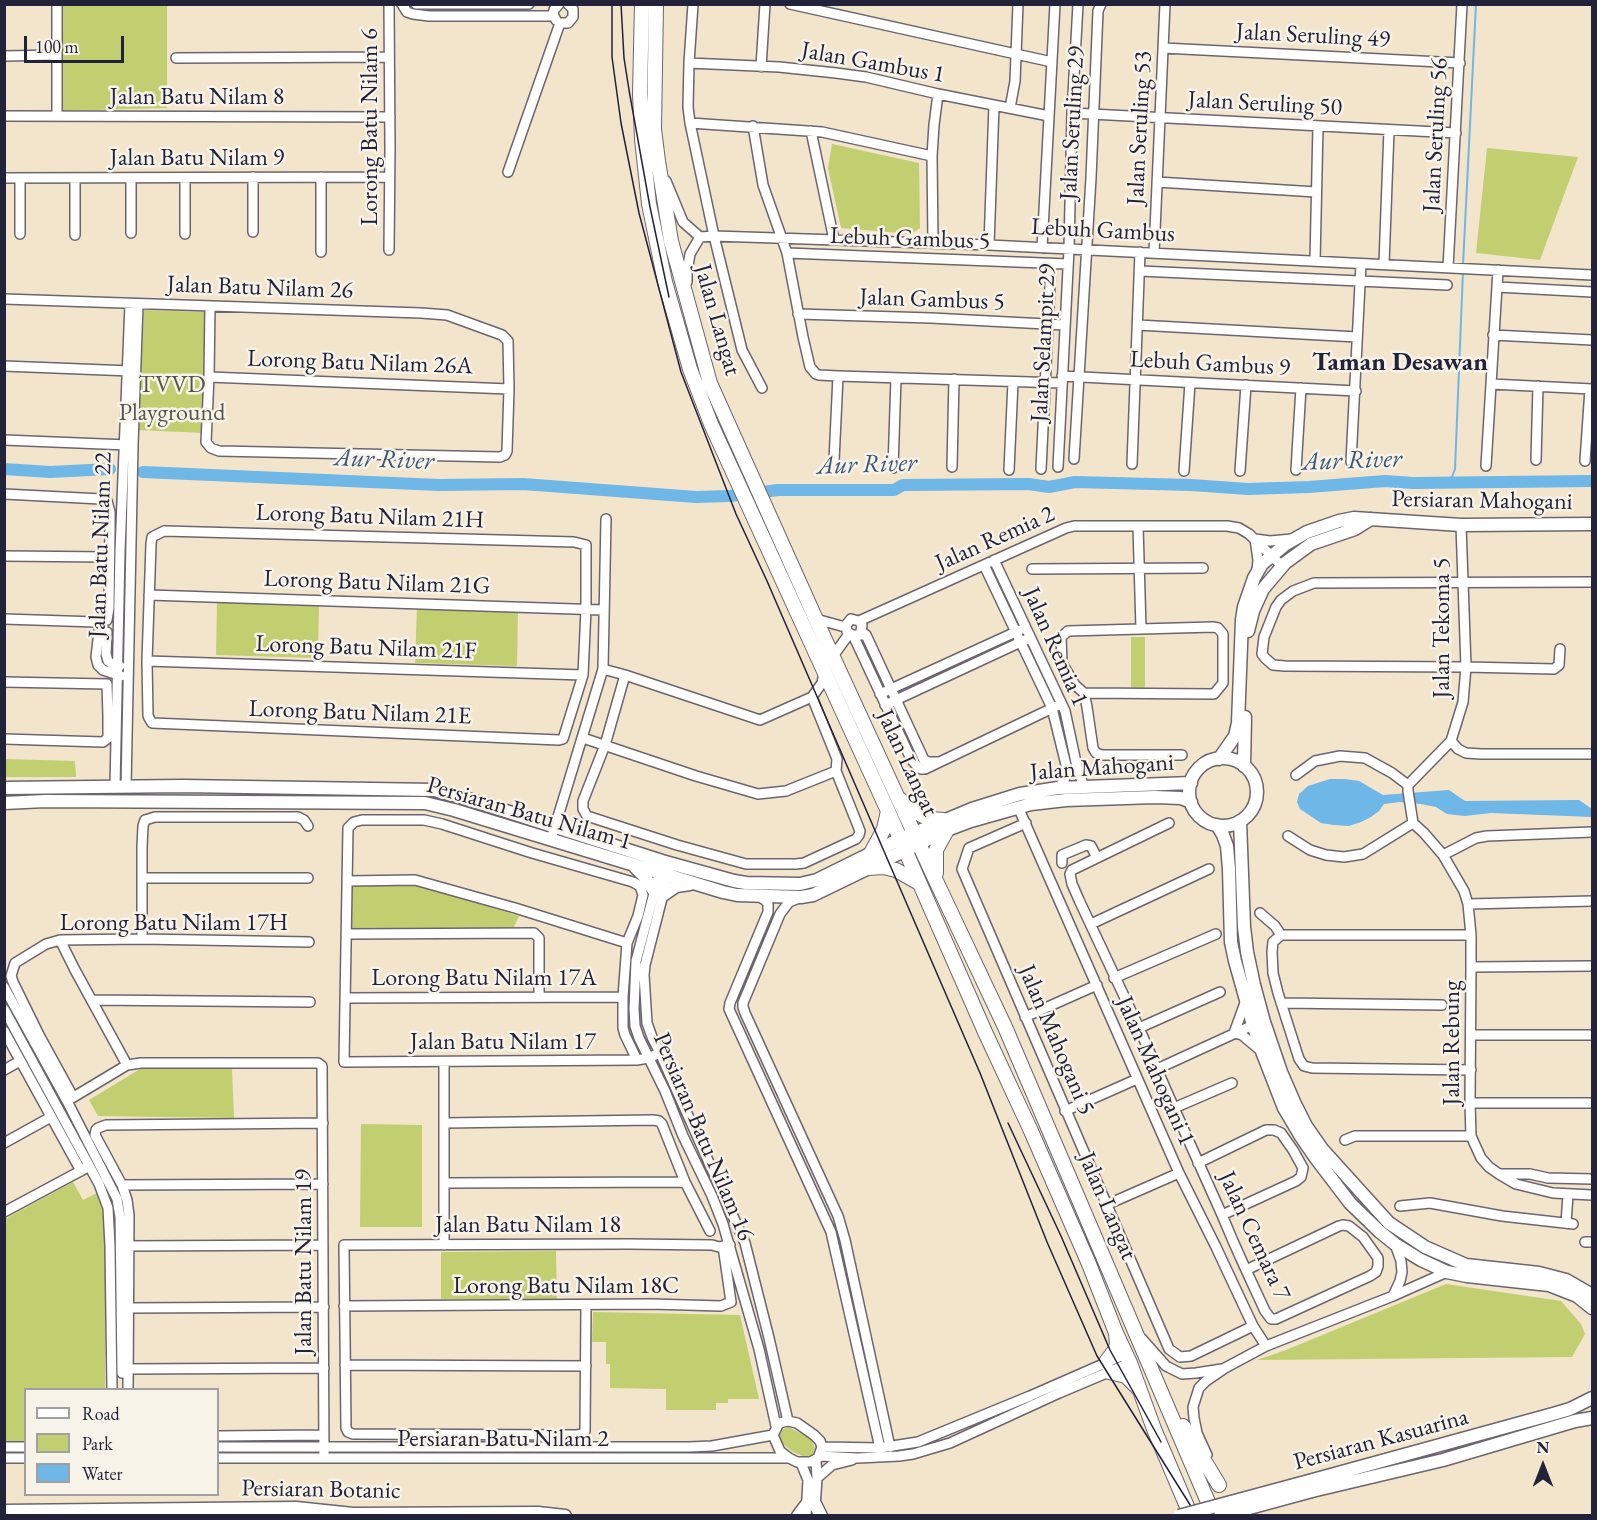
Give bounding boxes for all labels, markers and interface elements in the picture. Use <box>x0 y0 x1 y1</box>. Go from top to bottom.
street label: Jalan Seruling 49 <box>1235 18 1391 54</box>
scale bar <box>27 24 128 62</box>
street label: Lorong Batu Nilam 6 <box>356 28 384 226</box>
text: 100 m <box>35 35 79 58</box>
street label: Jalan Gambus 1 <box>799 36 947 90</box>
street label: Jalan Seruling 29 <box>1055 45 1091 201</box>
street label: Jalan Seruling 53 <box>1122 50 1158 206</box>
street label: Jalan Seruling 56 <box>1418 57 1454 213</box>
street label: Jalan Batu Nilam 8 <box>110 83 284 111</box>
street label: Jalan Seruling 50 <box>1187 86 1343 122</box>
street label: Jalan Batu Nilam 9 <box>110 144 284 172</box>
street label: Lebuh Gambus <box>1030 213 1176 249</box>
street label: Lebuh Gambus 5 <box>829 222 991 256</box>
street label: Jalan Langat <box>687 261 747 379</box>
street label: Jalan Selampit 29 <box>1025 263 1063 423</box>
street label: Jalan Batu Nilam 26 <box>167 270 353 306</box>
street label: Jalan Gambus 5 <box>859 283 1005 317</box>
street label: Lorong Batu Nilam 26A <box>247 345 473 381</box>
street label: Lebuh Gambus 9 <box>1129 345 1291 383</box>
district label: Taman Desawan <box>1312 347 1488 379</box>
park label: TVVD Playground <box>119 371 225 427</box>
water label: Aur River <box>334 443 434 477</box>
water label: Aur River <box>1302 444 1402 478</box>
water label: Aur River <box>817 448 917 482</box>
street label: Jalan Batu Nilam 22 <box>83 452 119 638</box>
street label: Persiaran Mahogani <box>1391 485 1573 517</box>
street label: Lorong Batu Nilam 21H <box>255 499 485 535</box>
street label: Jalan Remia 2 <box>931 500 1059 578</box>
street label: Jalan Tekoma 5 <box>1428 557 1456 699</box>
street label: Lorong Batu Nilam 21G <box>263 565 491 601</box>
street label: Jalan Remia 1 <box>1016 583 1094 711</box>
street label: Lorong Batu Nilam 21F <box>255 630 477 666</box>
street label: Lorong Batu Nilam 21E <box>248 695 472 731</box>
street label: Jalan Langat <box>870 705 944 821</box>
street label: Jalan Mahogani <box>1029 749 1175 787</box>
street label: Persiaran Batu Nilam 1 <box>423 771 635 857</box>
street label: Lorong Batu Nilam 17H <box>60 909 288 937</box>
street label: Jalan Mahogani 5 <box>1011 961 1101 1119</box>
street label: Lorong Batu Nilam 17A <box>371 964 597 992</box>
street label: Jalan Rebung <box>1438 980 1466 1106</box>
street label: Jalan Mahogani 1 <box>1109 992 1201 1150</box>
street label: Jalan Batu Nilam 17 <box>410 1028 596 1056</box>
street label: Persiaran Batu Nilam 16 <box>646 1029 760 1245</box>
street label: Jalan Langat <box>1071 1148 1143 1264</box>
street label: Jalan Cemara 7 <box>1212 1167 1296 1305</box>
street label: Jalan Batu Nilam 19 <box>290 1169 318 1355</box>
street label: Jalan Batu Nilam 18 <box>435 1211 621 1239</box>
street label: Lorong Batu Nilam 18C <box>453 1272 679 1300</box>
legend <box>24 1388 219 1496</box>
text: Road <box>82 1402 120 1425</box>
street label: Persiaran Kasuarina <box>1290 1403 1472 1477</box>
street label: Persiaran Batu Nilam 2 <box>397 1425 609 1453</box>
text: Park <box>82 1432 113 1455</box>
north arrow <box>1513 1436 1573 1496</box>
text: N <box>1537 1437 1549 1458</box>
text: Water <box>82 1462 123 1485</box>
street label: Persiaran Botanic <box>241 1474 401 1506</box>

